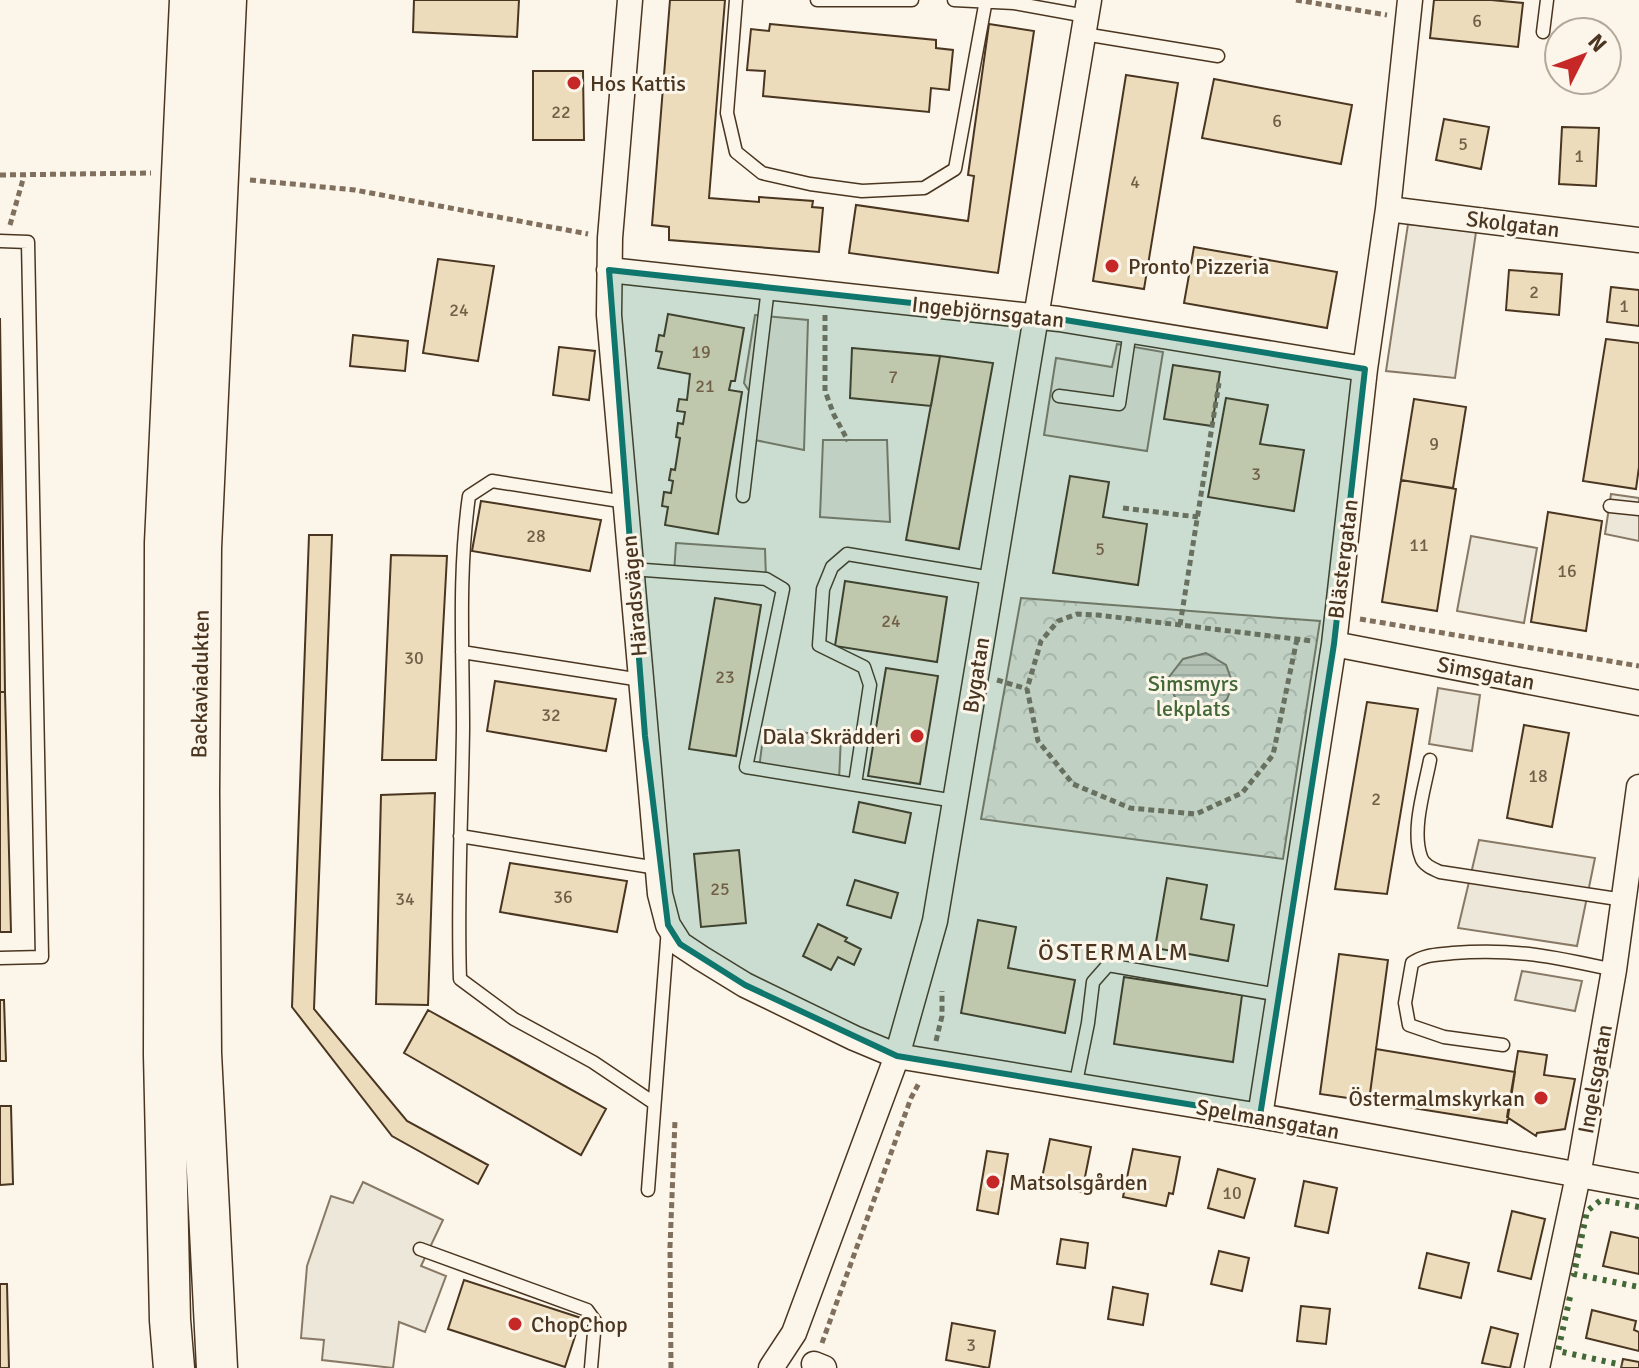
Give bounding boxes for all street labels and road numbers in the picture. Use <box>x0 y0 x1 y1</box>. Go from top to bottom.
street label: Skolgatan <box>1465 205 1561 243</box>
street label: Ingebjörnsgatan <box>910 291 1066 333</box>
street label: Blästergatan <box>1322 498 1364 620</box>
street label: Häradsvägen <box>615 534 653 658</box>
street label: Backaviadukten <box>185 609 215 759</box>
street label: Bygatan <box>957 635 995 715</box>
street label: Simsgatan <box>1435 650 1537 696</box>
street label: Ingelsgatan <box>1572 1022 1618 1136</box>
street label: Spelmansgatan <box>1194 1093 1342 1145</box>

